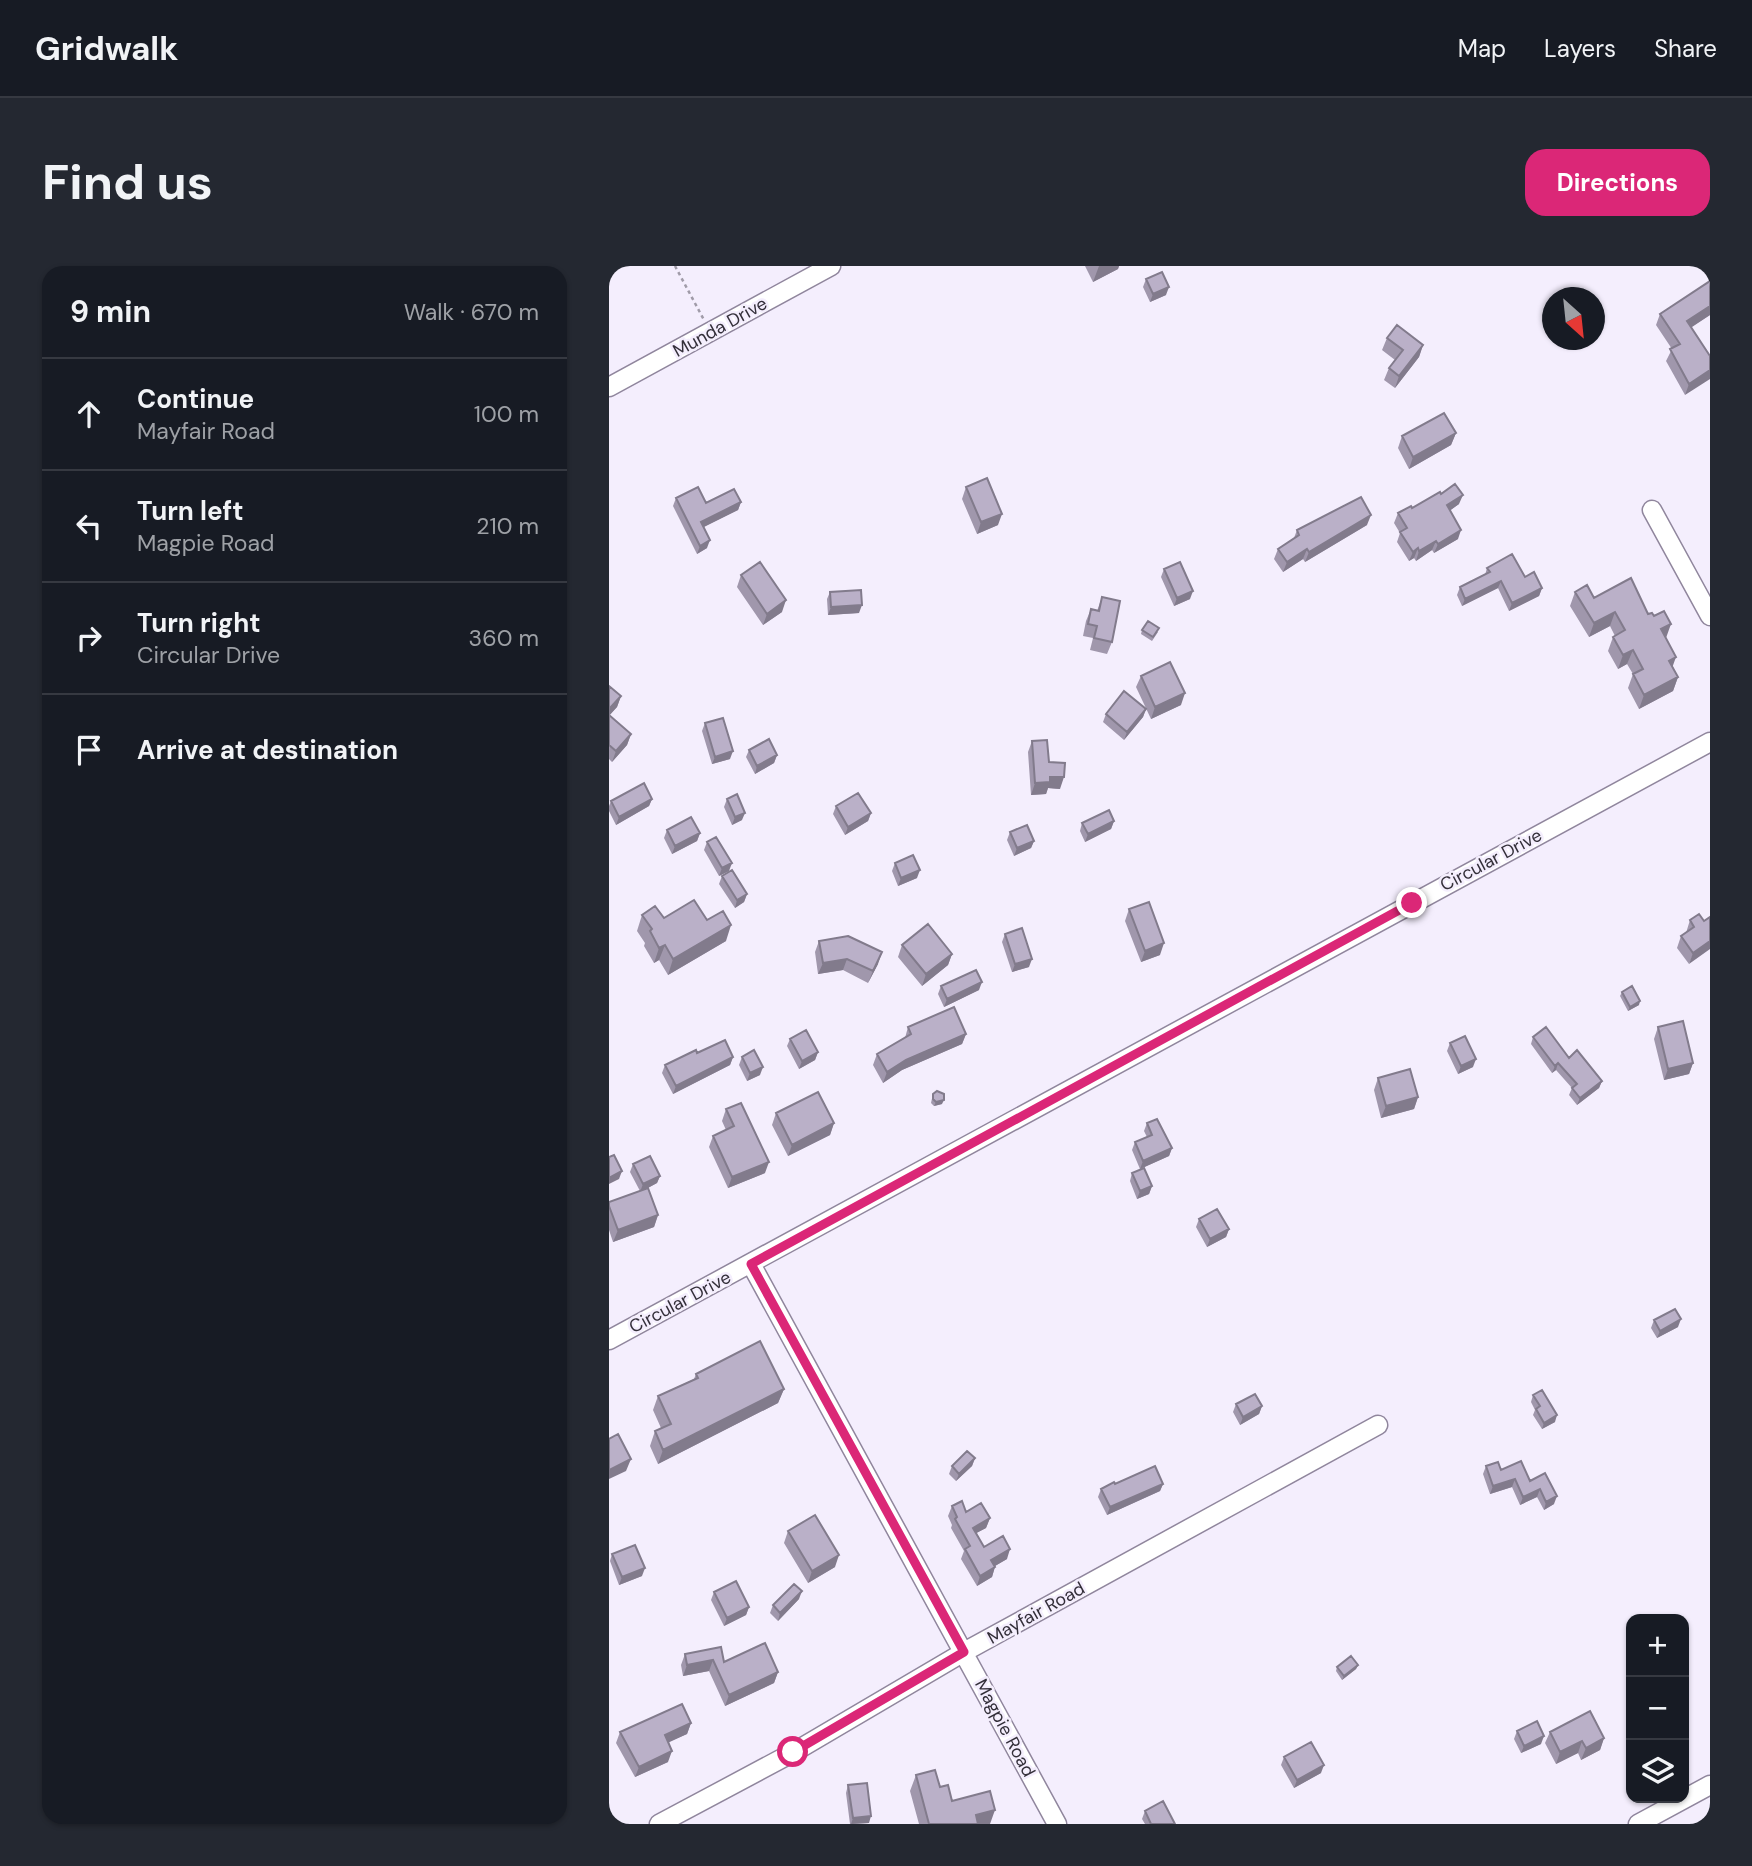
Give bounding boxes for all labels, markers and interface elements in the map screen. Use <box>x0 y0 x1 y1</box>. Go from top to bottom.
text: Gridwalk <box>35 27 178 70</box>
text: Map <box>1458 33 1506 64</box>
text: Layers <box>1544 33 1616 64</box>
text: Share <box>1654 33 1717 64</box>
button: Directions <box>1525 149 1710 216</box>
text: Find us <box>42 150 213 214</box>
north arrow <box>1542 287 1605 350</box>
street label: Munda Drive <box>669 291 771 363</box>
text: 9 min <box>70 292 151 331</box>
text: Walk · 670 m <box>404 297 539 327</box>
text: Continue <box>137 382 254 416</box>
icon: ahead <box>70 395 108 433</box>
text: 100 m <box>474 399 539 429</box>
text: Mayfair Road <box>137 416 275 446</box>
text: Turn left <box>137 494 244 528</box>
icon: left <box>70 507 108 545</box>
text: 210 m <box>476 511 539 541</box>
text: Magpie Road <box>137 528 274 558</box>
text: Turn right <box>137 606 261 640</box>
icon: right <box>70 619 108 657</box>
text: 360 m <box>469 623 539 653</box>
text: Circular Drive <box>137 640 280 670</box>
icon: arrive <box>70 731 108 769</box>
text: Arrive at destination <box>137 733 398 767</box>
street label: Circular Drive <box>1436 823 1546 897</box>
route end <box>1396 887 1427 918</box>
street label: Circular Drive <box>625 1265 735 1339</box>
street label: Mayfair Road <box>983 1576 1089 1650</box>
map controls <box>1626 1614 1689 1803</box>
button: + <box>1626 1614 1689 1677</box>
street label: Magpie Road <box>969 1675 1041 1781</box>
button: − <box>1626 1677 1689 1740</box>
route start <box>777 1736 808 1767</box>
button: layers <box>1626 1740 1689 1803</box>

